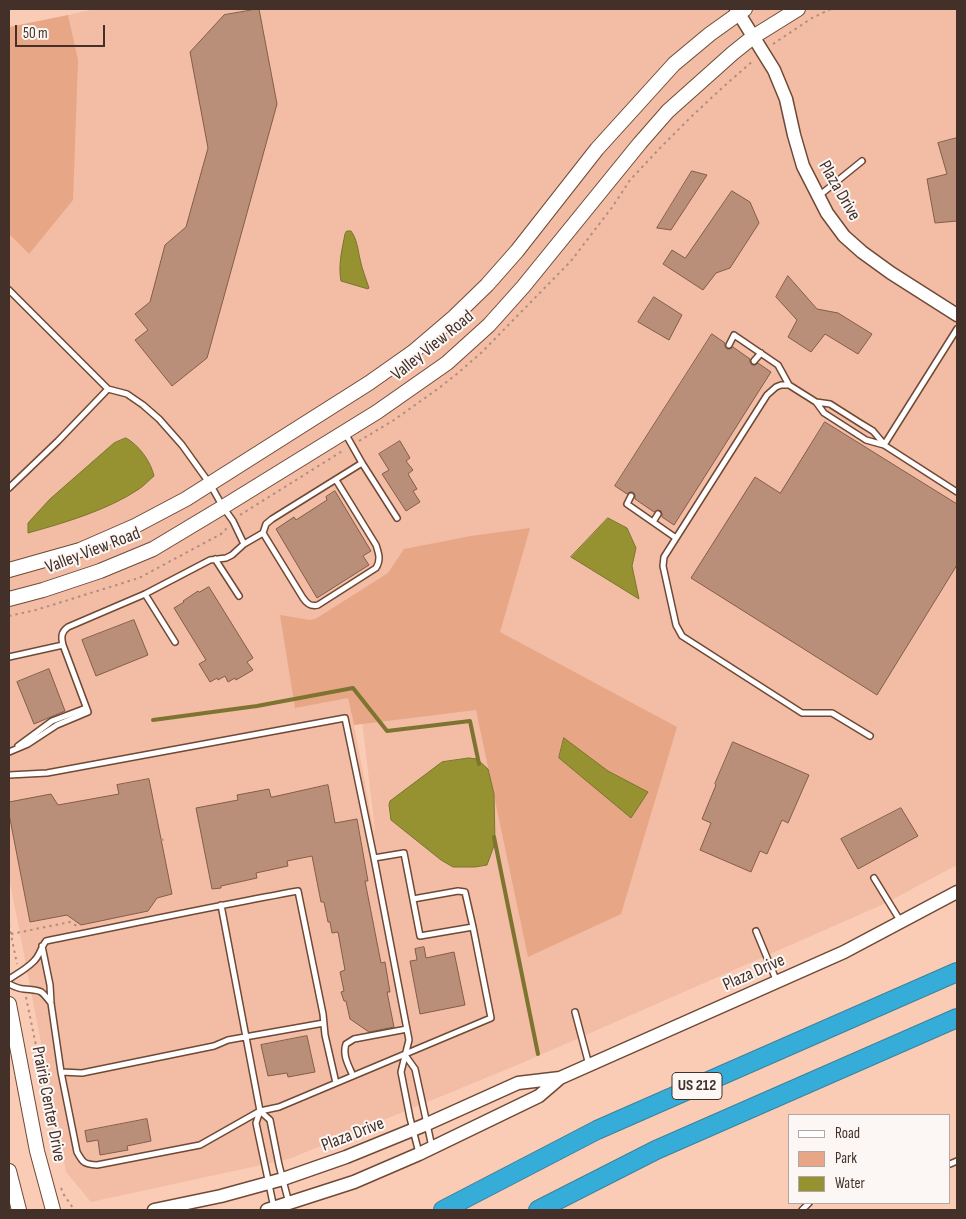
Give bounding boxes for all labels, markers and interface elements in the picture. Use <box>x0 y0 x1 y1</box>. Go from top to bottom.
scale bar <box>18 15 108 47</box>
text: 50 m <box>23 24 48 43</box>
street label: Plaza Drive <box>813 157 865 225</box>
street label: Valley View Road <box>387 306 479 386</box>
street label: Valley View Road <box>43 523 143 579</box>
street label: Plaza Drive <box>720 950 788 996</box>
street label: Prairie Center Drive <box>26 1044 70 1164</box>
road number: US 212 <box>672 1072 722 1100</box>
street label: Plaza Drive <box>319 1113 387 1157</box>
legend <box>788 1114 951 1204</box>
text: Road <box>835 1124 860 1143</box>
text: Park <box>835 1149 857 1168</box>
text: Water <box>835 1174 865 1193</box>

